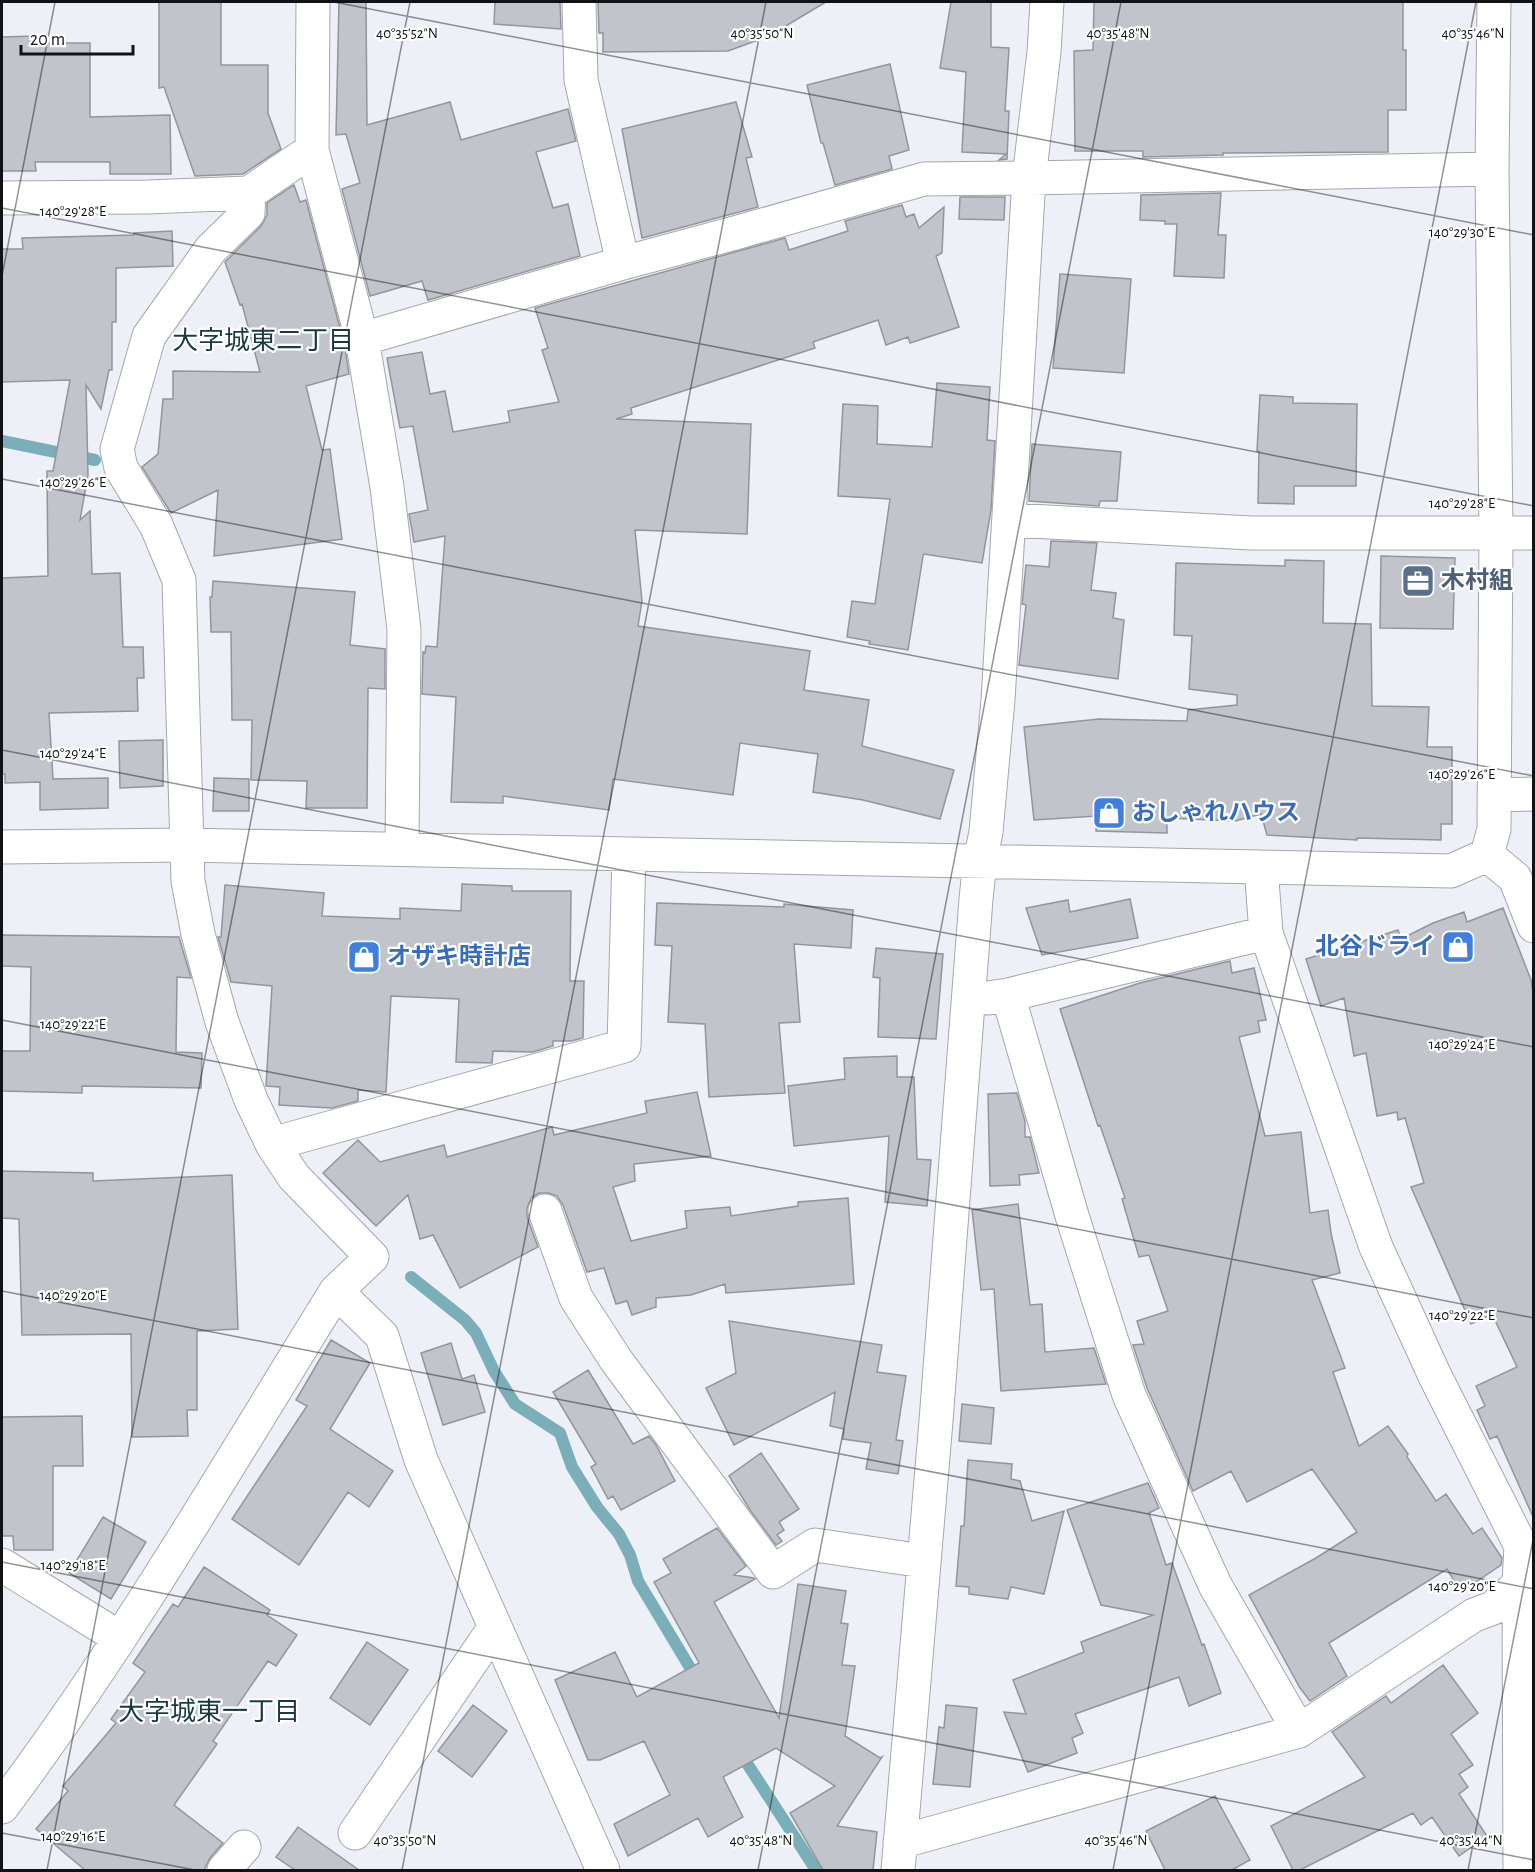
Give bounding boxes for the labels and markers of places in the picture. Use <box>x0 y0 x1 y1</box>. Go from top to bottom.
office icon: 木村組 <box>1400 563 1436 599</box>
place label: 木村組 <box>1441 567 1513 593</box>
shop icon: おしゃれハウス <box>1091 795 1127 831</box>
place label: おしゃれハウス <box>1132 800 1300 825</box>
shop icon: 北谷ドライ <box>1440 929 1476 965</box>
place label: 北谷ドライ <box>1315 933 1435 959</box>
shop icon: オザキ時計店 <box>346 939 382 975</box>
place label: オザキ時計店 <box>387 943 531 969</box>

